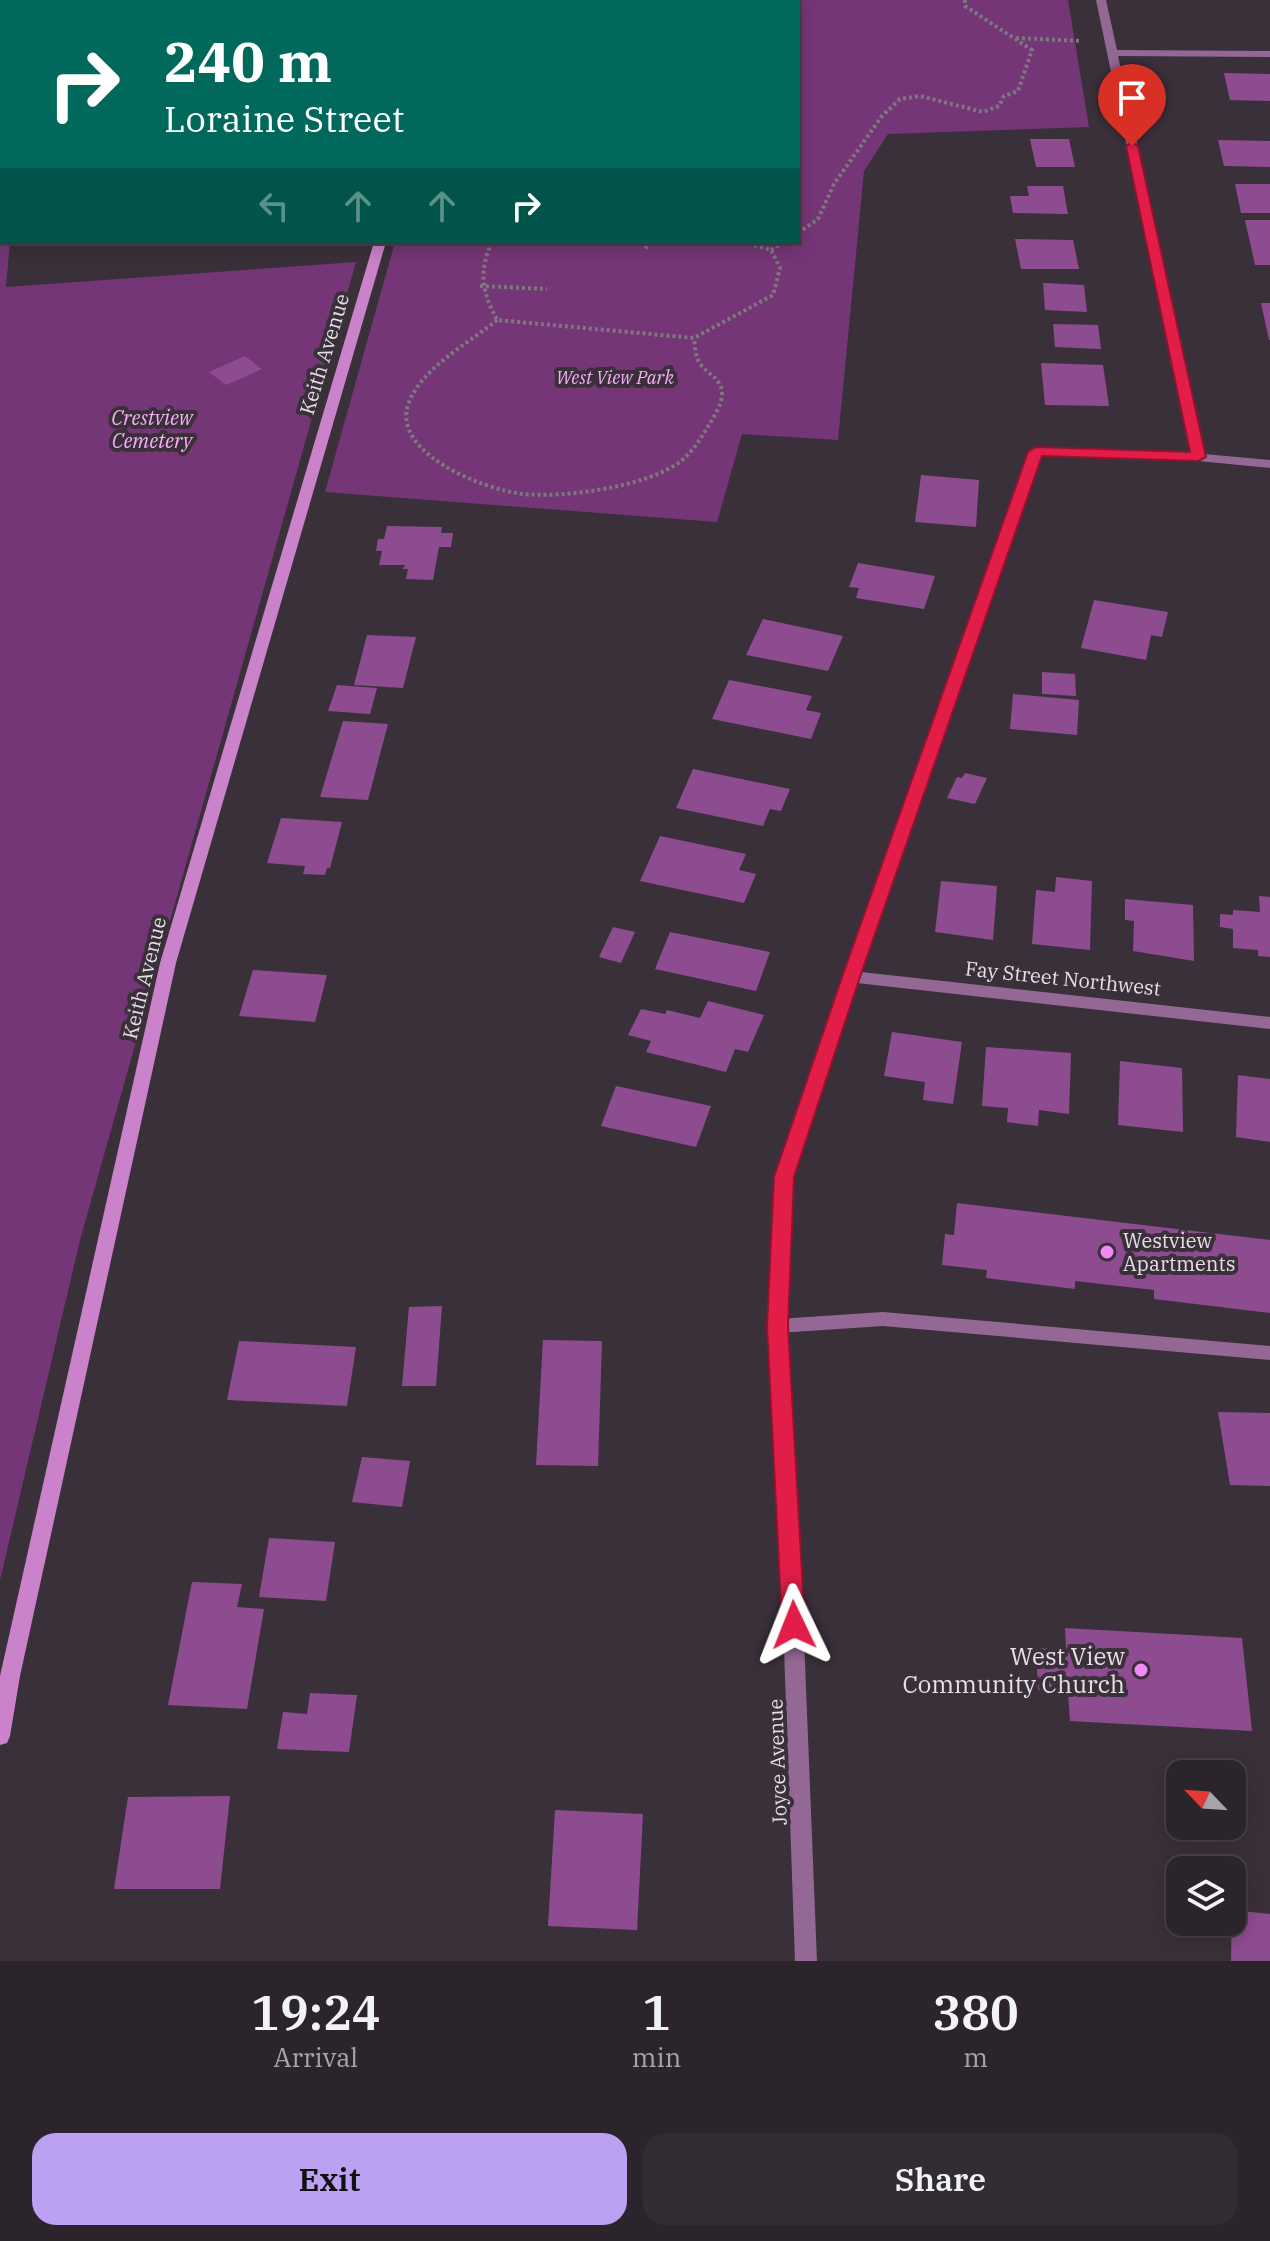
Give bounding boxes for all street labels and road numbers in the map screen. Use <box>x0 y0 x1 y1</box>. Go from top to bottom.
street label: Keith Avenue <box>293 290 355 418</box>
street label: Keith Avenue <box>116 914 172 1042</box>
street label: Fay Street Northwest <box>964 954 1162 1002</box>
street label: Joyce Avenue <box>761 1698 793 1826</box>

